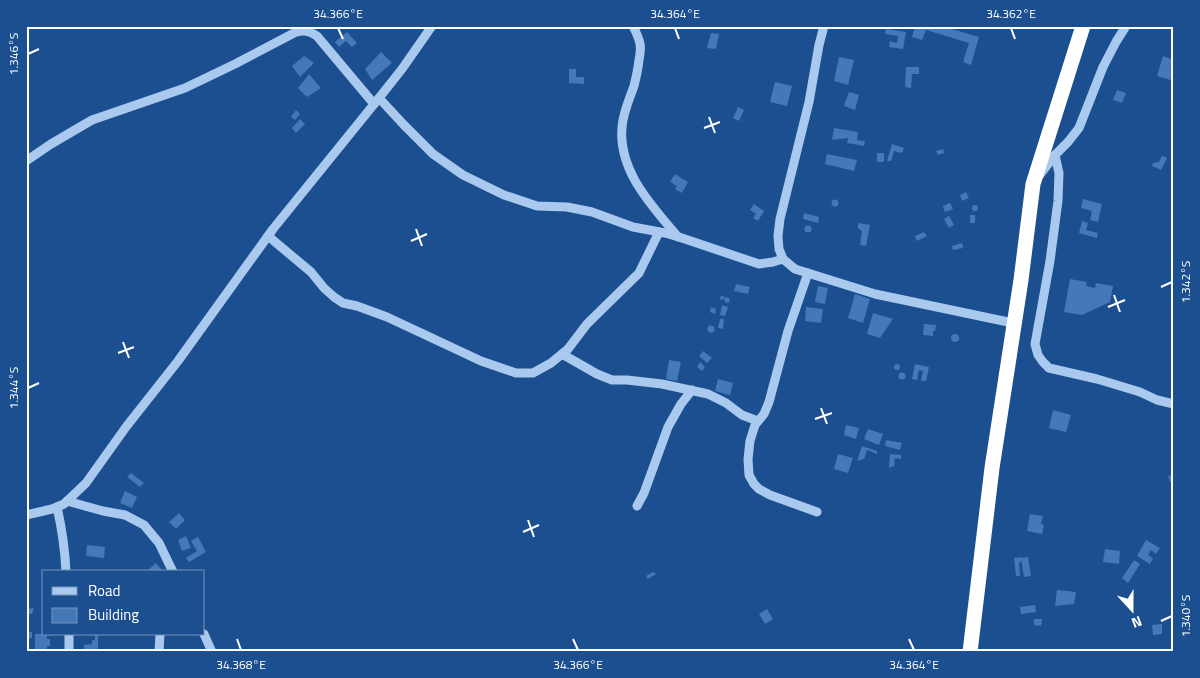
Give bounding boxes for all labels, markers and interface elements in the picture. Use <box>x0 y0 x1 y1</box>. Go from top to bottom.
text: 34.366°E <box>313 4 363 23</box>
text: 34.364°E <box>650 4 700 23</box>
text: 34.362°E <box>986 4 1036 23</box>
text: 1.346°S <box>4 33 23 75</box>
text: 1.342°S <box>1176 261 1195 303</box>
text: 1.344°S <box>4 367 23 409</box>
legend <box>42 570 205 636</box>
text: Road <box>88 579 120 602</box>
north arrow <box>1108 586 1158 636</box>
text: 1.340°S <box>1176 595 1195 637</box>
text: Building <box>88 603 139 626</box>
text: N <box>1129 611 1145 634</box>
text: 34.368°E <box>216 655 266 674</box>
text: 34.366°E <box>553 655 603 674</box>
text: 34.364°E <box>889 655 939 674</box>

